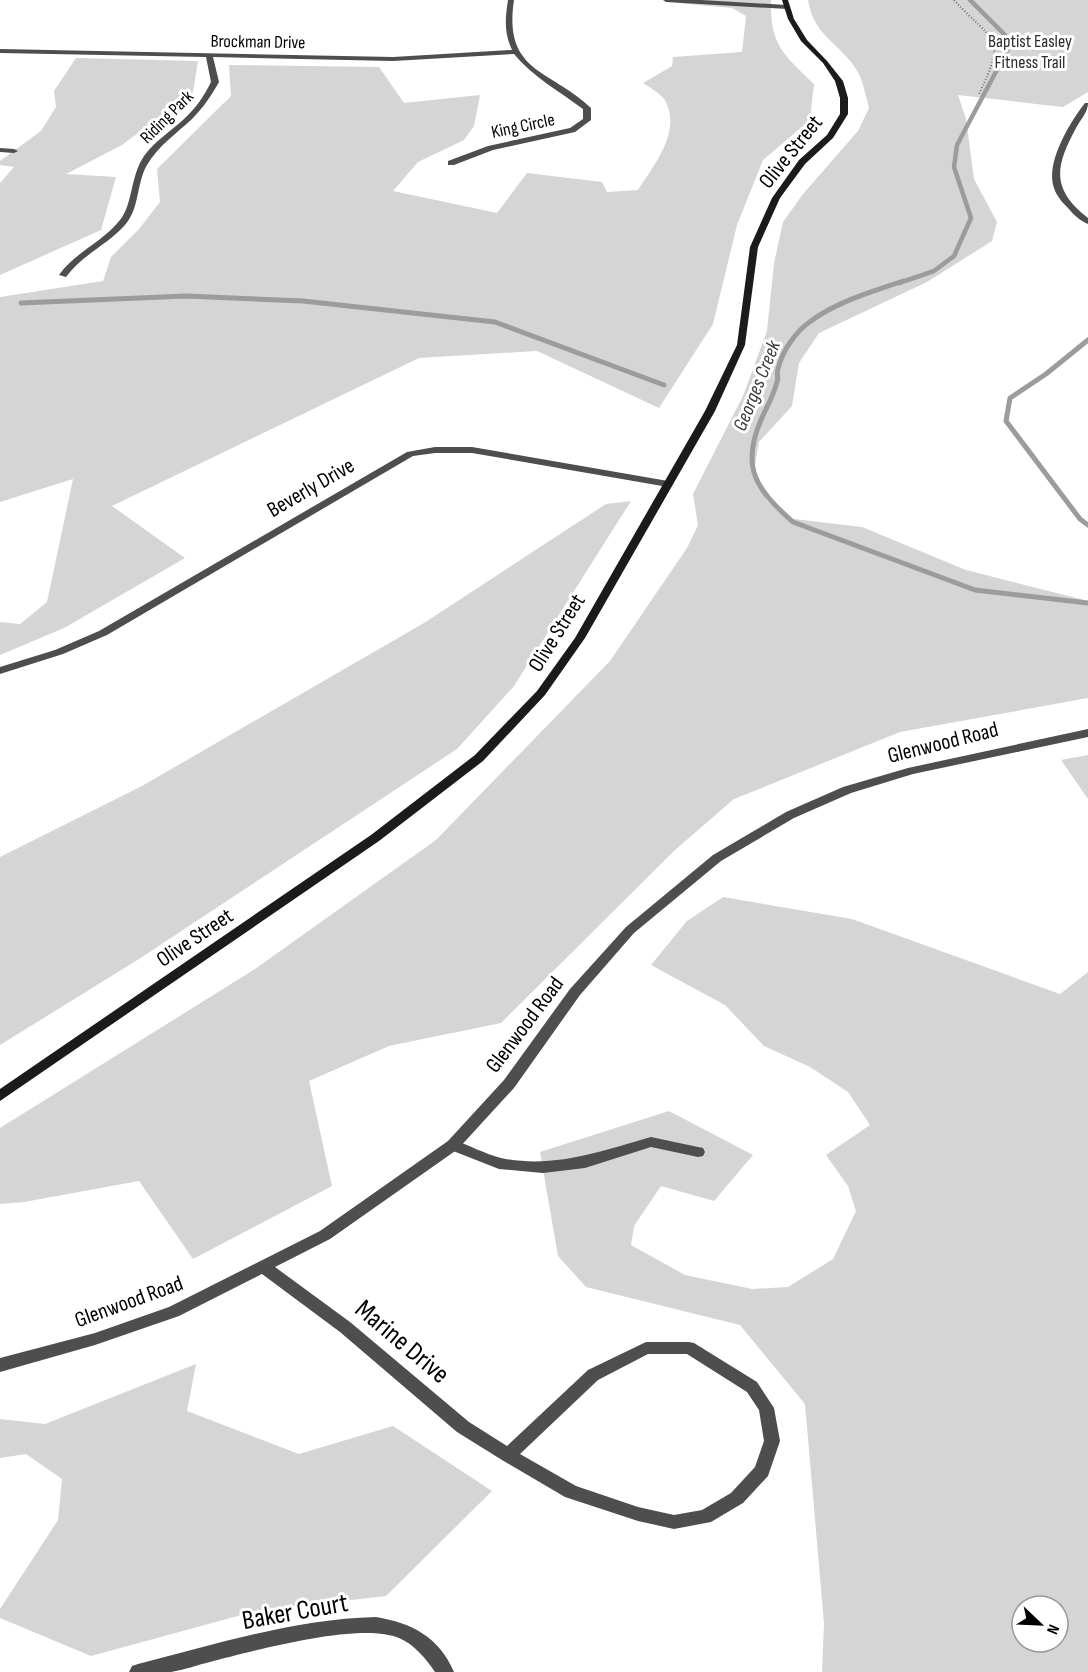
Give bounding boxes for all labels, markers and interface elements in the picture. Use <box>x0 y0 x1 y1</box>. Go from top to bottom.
street label: Brockman Drive <box>210 31 306 53</box>
park label: Baptist Easley Fitness Trail <box>988 31 1072 73</box>
street label: Riding Park <box>136 86 198 148</box>
street label: King Circle <box>490 109 556 143</box>
street label: Olive Street <box>753 110 829 194</box>
water label: Georges Creek <box>728 337 786 435</box>
street label: Beverly Drive <box>262 452 360 524</box>
street label: Olive Street <box>523 589 592 677</box>
street label: Glenwood Road <box>885 716 1001 770</box>
street label: Olive Street <box>152 902 239 973</box>
street label: Glenwood Road <box>480 972 570 1078</box>
street label: Glenwood Road <box>71 1270 187 1334</box>
street label: Marine Drive <box>348 1293 456 1391</box>
street label: Baker Court <box>240 1587 350 1637</box>
north arrow <box>1010 1594 1070 1654</box>
text: N <box>1042 1622 1063 1637</box>

